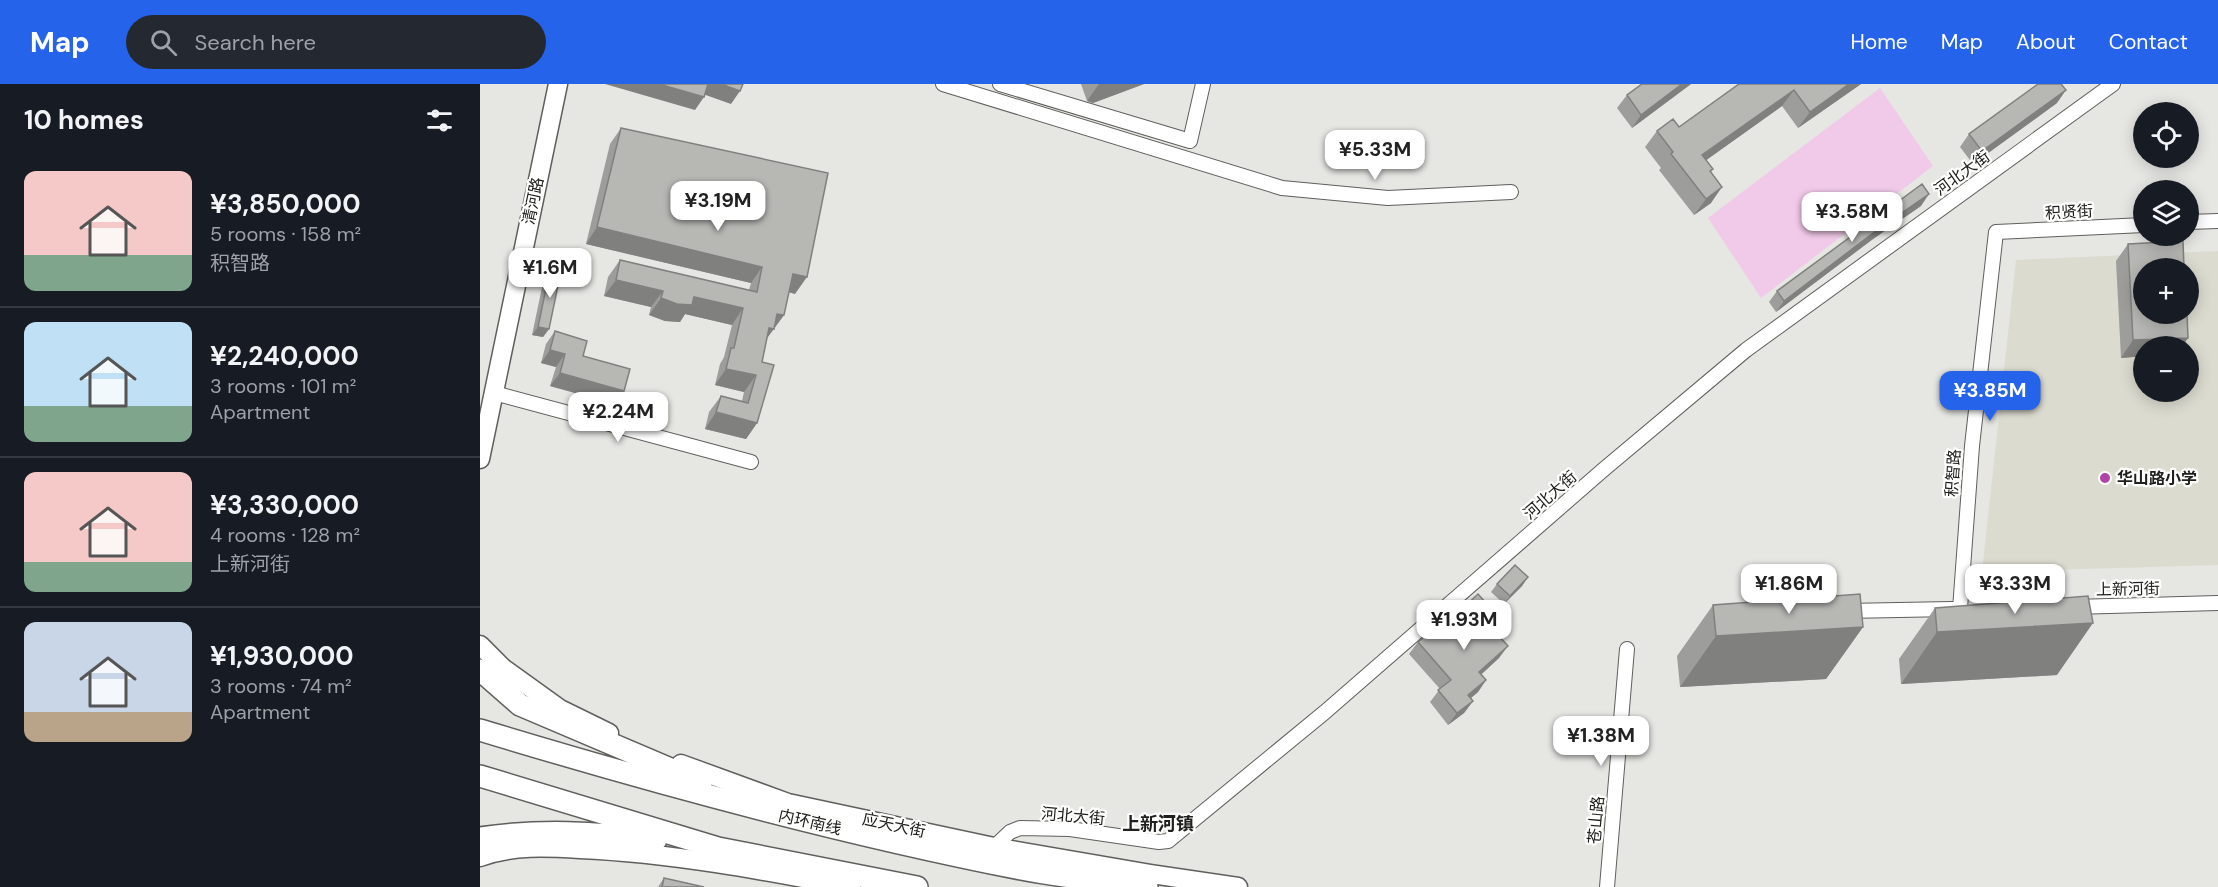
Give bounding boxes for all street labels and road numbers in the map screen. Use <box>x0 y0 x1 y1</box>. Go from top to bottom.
street label: 河北大街 <box>1930 146 1994 200</box>
street label: 清河路 <box>518 175 548 227</box>
street label: 积贤街 <box>2044 200 2094 224</box>
street label: 积智路 <box>1941 448 1965 498</box>
street label: 河北大街 <box>1519 466 1581 524</box>
street label: 上新河街 <box>2096 578 2160 600</box>
street label: 苍山路 <box>1583 795 1609 845</box>
street label: 河北大街 <box>1040 803 1106 829</box>
street label: 内环南线 <box>776 805 844 839</box>
street label: 应天大街 <box>861 808 927 842</box>

